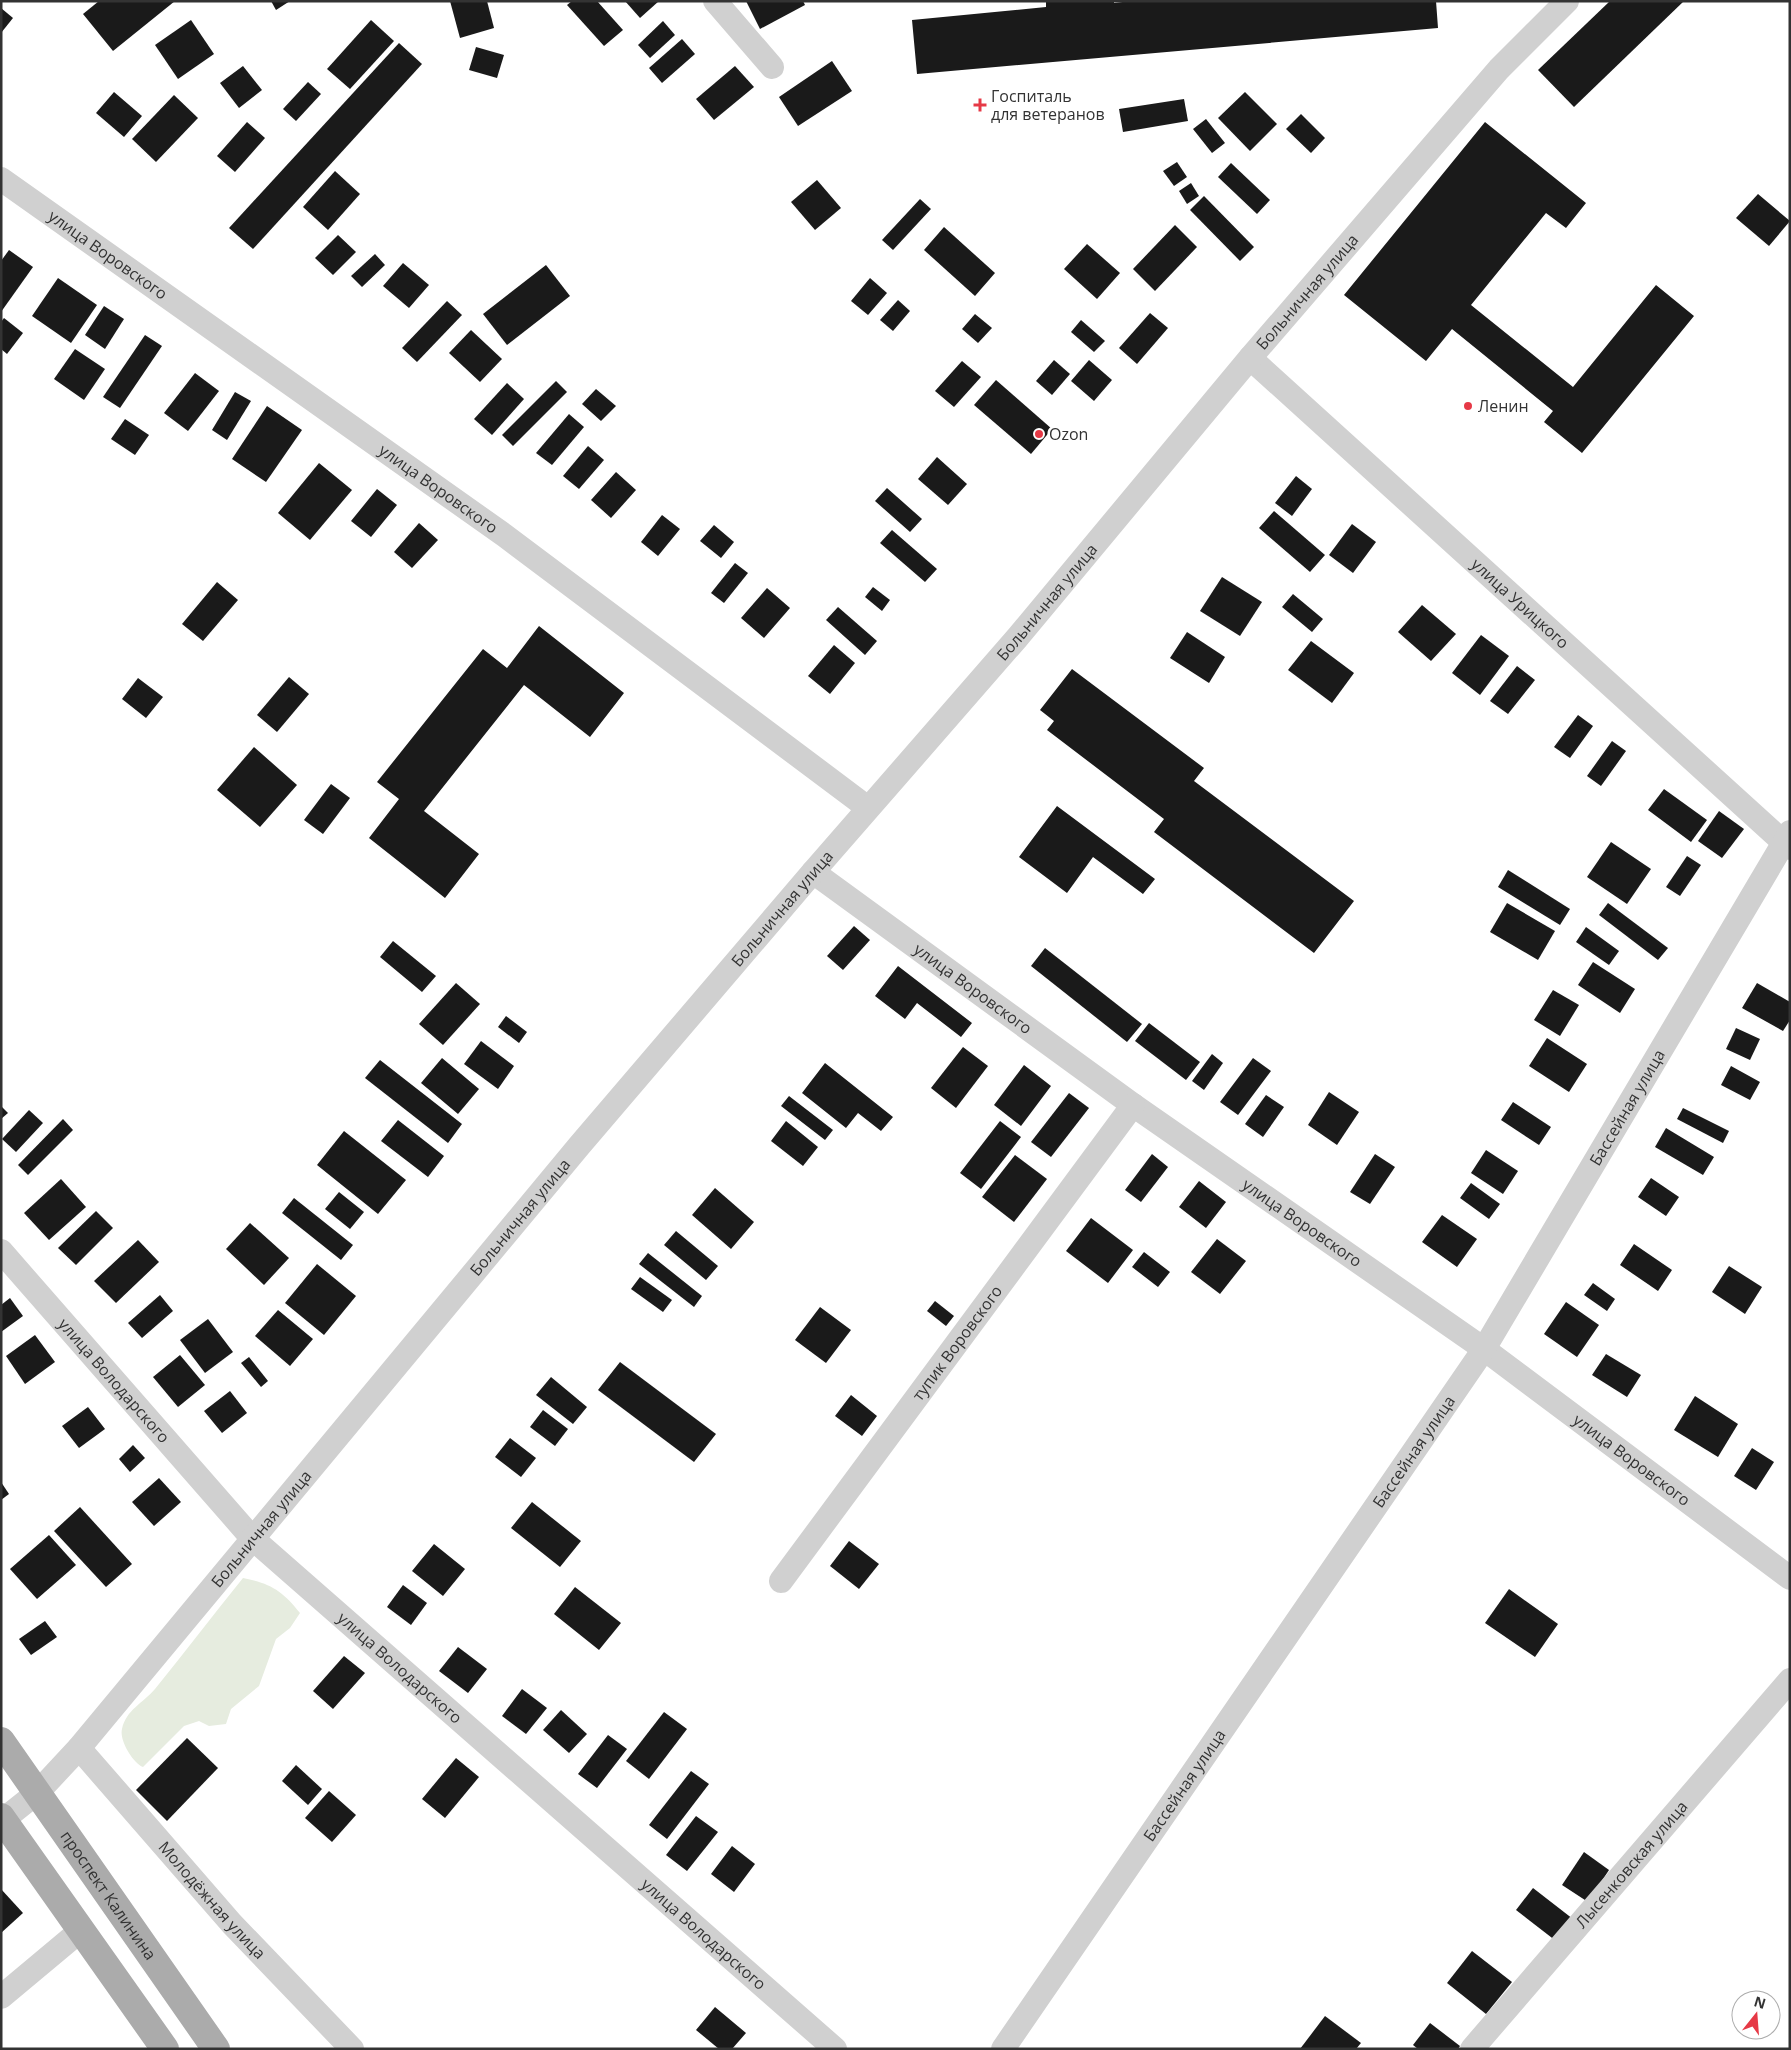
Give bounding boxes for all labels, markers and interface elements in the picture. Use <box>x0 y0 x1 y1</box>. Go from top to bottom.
place label: Госпиталь для ветеранов <box>991 85 1105 125</box>
marker: Госпиталь для ветеранов <box>973 98 987 112</box>
street label: улица Воровского <box>44 205 172 304</box>
street label: Больничная улица <box>1251 229 1363 354</box>
place label: Ленин <box>1478 395 1529 417</box>
marker: Ленин <box>1462 400 1474 412</box>
place label: Ozon <box>1049 423 1088 445</box>
marker: Ozon <box>1033 428 1045 440</box>
street label: улица Воровского <box>375 439 502 538</box>
street label: Больничная улица <box>991 539 1102 665</box>
street label: улица Урицкого <box>1467 553 1574 653</box>
street label: Больничная улица <box>726 846 838 971</box>
street label: улица Воровского <box>910 938 1037 1039</box>
street label: Бассейная улица <box>1584 1045 1670 1170</box>
street label: Больничная улица <box>465 1154 575 1280</box>
street label: улица Воровского <box>1238 1173 1366 1272</box>
street label: тупик Воровского <box>907 1281 1007 1405</box>
street label: улица Володарского <box>54 1313 175 1448</box>
street label: Бассейная улица <box>1367 1391 1460 1512</box>
street label: улица Воровского <box>1569 1409 1695 1511</box>
street label: Больничная улица <box>206 1465 316 1592</box>
street label: улица Володарского <box>333 1607 467 1728</box>
street label: Бассейная улица <box>1138 1725 1231 1846</box>
street label: Лысенковская улица <box>1570 1796 1692 1933</box>
street label: проспект Калинина <box>56 1826 161 1964</box>
street label: Молодёжная улица <box>154 1836 271 1964</box>
street label: улица Володарского <box>637 1873 771 1995</box>
north arrow <box>1731 1990 1781 2040</box>
text: N <box>1752 1991 1768 2013</box>

